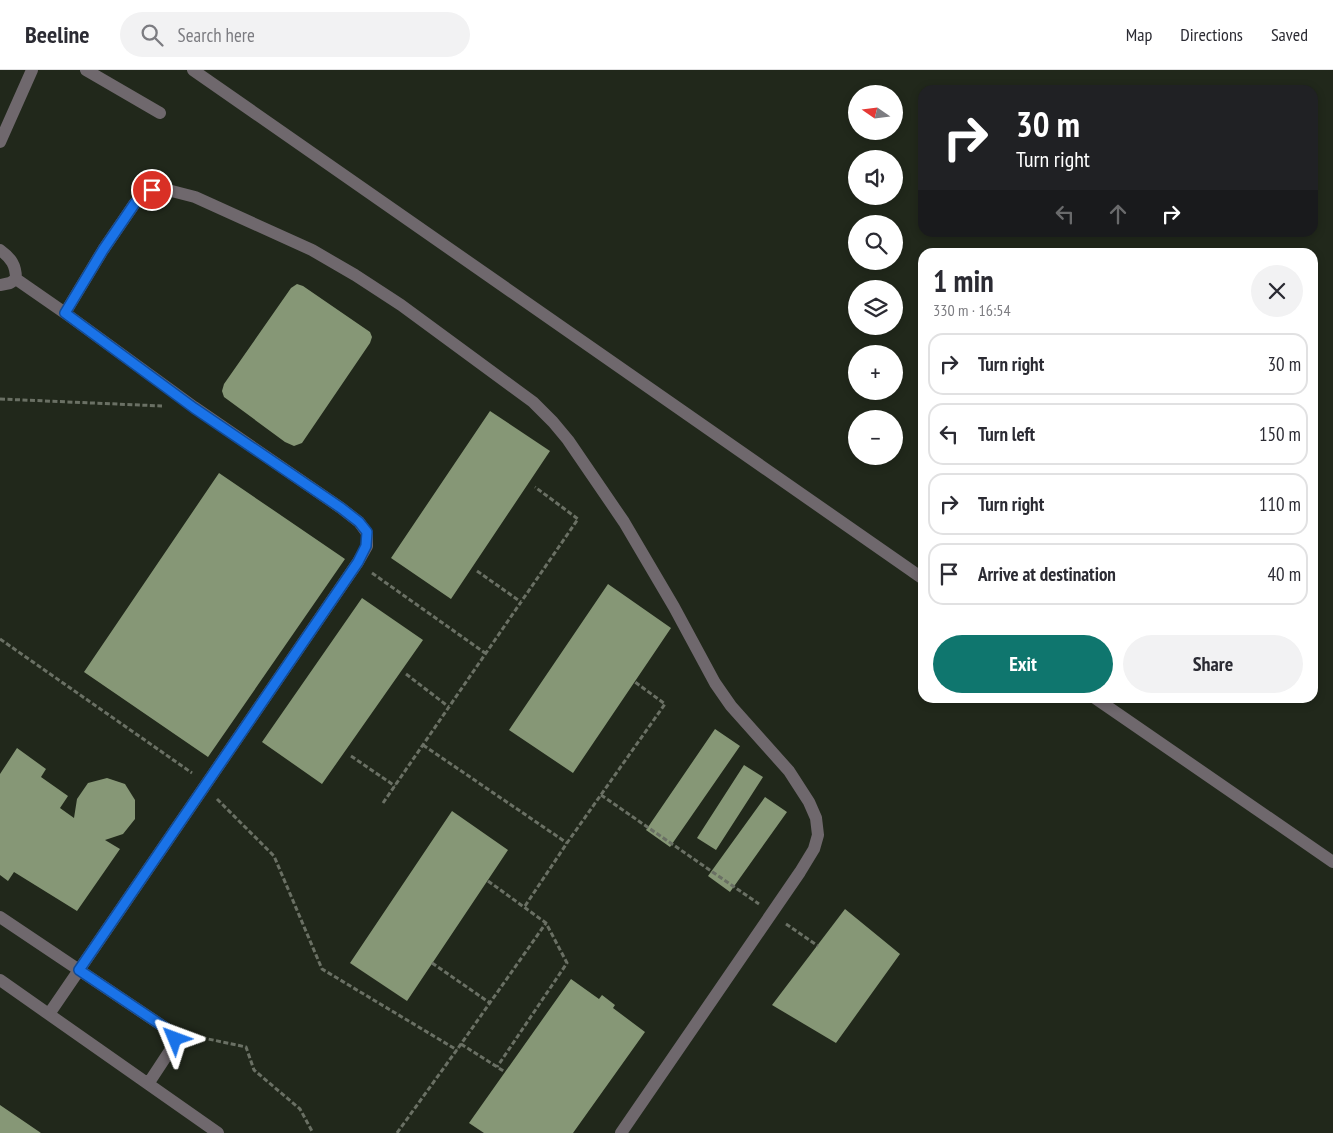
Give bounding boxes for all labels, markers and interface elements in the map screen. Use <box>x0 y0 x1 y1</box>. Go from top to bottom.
search box <box>120 12 470 57</box>
text: Beeline <box>25 19 90 50</box>
icon: search <box>138 21 166 49</box>
text: Search here <box>178 23 255 47</box>
text: Map <box>1126 23 1152 46</box>
text: Directions <box>1180 23 1243 46</box>
text: Saved <box>1271 23 1308 46</box>
north arrow <box>848 85 902 140</box>
map controls <box>848 85 903 465</box>
text: 30 m <box>1016 101 1080 147</box>
icon: right <box>933 105 998 170</box>
text: Turn right <box>1016 145 1090 173</box>
button: sound <box>848 150 903 205</box>
pin <box>131 169 173 211</box>
icon: arrive <box>138 176 166 204</box>
icon: left <box>1051 200 1079 228</box>
icon: ahead <box>1104 200 1132 228</box>
icon: right <box>1157 200 1185 228</box>
button: search <box>848 215 903 270</box>
text: 1 min <box>933 261 994 300</box>
button: close <box>1251 265 1303 317</box>
button: layers <box>848 280 903 335</box>
text: 330 m · 16:54 <box>933 300 1011 320</box>
button: + <box>848 345 903 400</box>
icon: right <box>935 350 963 378</box>
text: Turn right <box>978 352 1044 376</box>
text: 30 m <box>1268 352 1301 376</box>
button: − <box>848 410 903 465</box>
icon: left <box>935 420 963 448</box>
text: Turn left <box>978 422 1035 446</box>
text: 150 m <box>1259 422 1301 446</box>
icon: right <box>935 490 963 518</box>
text: Turn right <box>978 492 1044 516</box>
text: 110 m <box>1259 492 1301 516</box>
icon: arrive <box>935 560 963 588</box>
text: Arrive at destination <box>978 562 1116 586</box>
text: 40 m <box>1268 562 1301 586</box>
button: Exit <box>933 635 1113 693</box>
button: Share <box>1123 635 1303 693</box>
position arrow <box>148 1012 200 1064</box>

